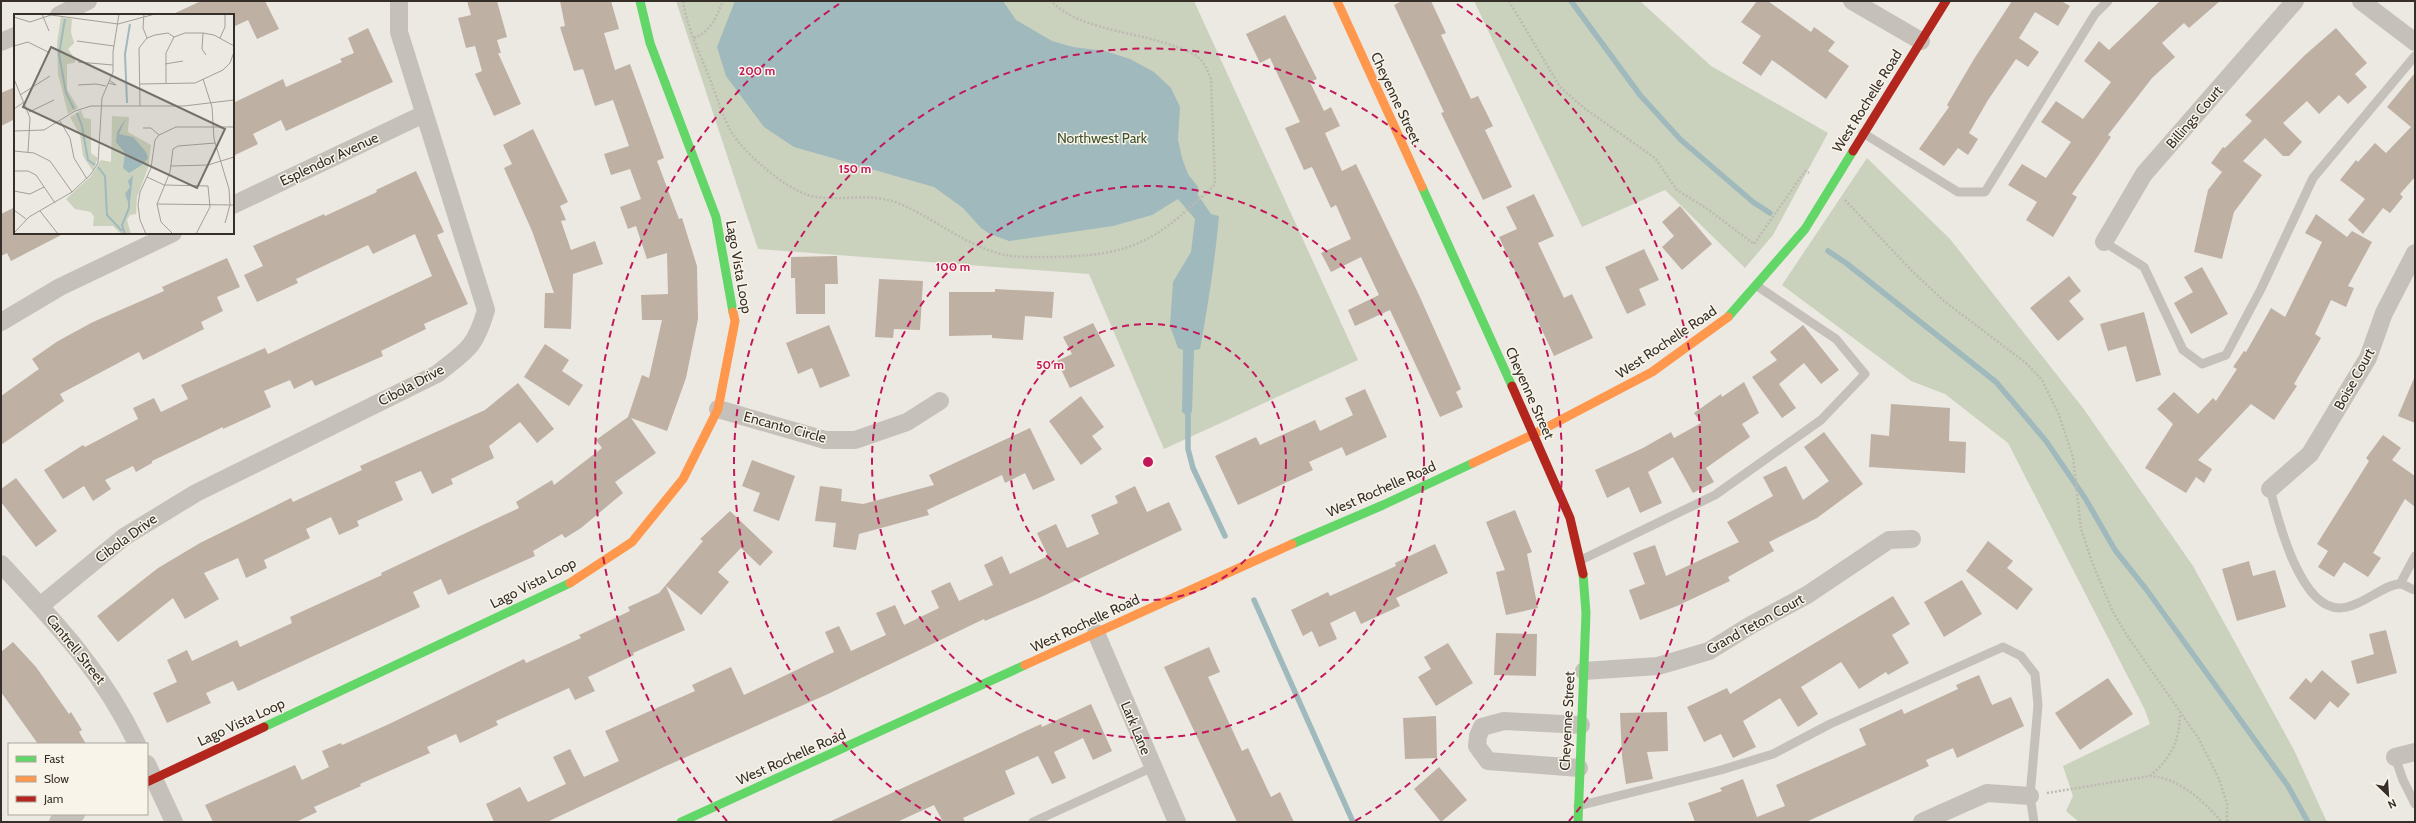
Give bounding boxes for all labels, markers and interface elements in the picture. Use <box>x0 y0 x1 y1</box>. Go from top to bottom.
inset map <box>14 14 234 234</box>
street label: West Rochelle Road <box>1828 46 1906 156</box>
street label: Cheyenne Street <box>1367 49 1425 147</box>
text: 200 m <box>739 63 775 78</box>
street label: Billings Court <box>2162 82 2226 152</box>
street label: Esplendor Avenue <box>277 128 381 190</box>
park label: Northwest Park <box>1057 129 1148 147</box>
text: 150 m <box>839 161 871 176</box>
street label: Lago Vista Loop <box>722 219 756 315</box>
text: 100 m <box>936 259 970 274</box>
street label: West Rochelle Road <box>1612 302 1720 382</box>
street label: Cheyenne Street <box>1502 344 1559 442</box>
street label: Boise Court <box>2330 345 2378 413</box>
text: 50 m <box>1036 357 1064 372</box>
street label: Cibola Drive <box>375 360 447 410</box>
street label: Encanto Circle <box>742 407 828 447</box>
centre of rings <box>1141 455 1155 469</box>
street label: West Rochelle Road <box>1324 457 1438 521</box>
street label: Cibola Drive <box>92 510 160 566</box>
street label: Lago Vista Loop <box>487 554 579 612</box>
street label: West Rochelle Road <box>1028 590 1142 656</box>
street label: Grand Teton Court <box>1703 590 1807 658</box>
street label: Cantrell Street <box>42 610 110 688</box>
street label: Cheyenne Street <box>1555 671 1579 771</box>
street label: Lago Vista Loop <box>195 694 288 750</box>
street label: Lark Lane <box>1117 699 1155 757</box>
street label: West Rochelle Road <box>734 725 848 789</box>
legend <box>8 743 148 815</box>
text: Fast <box>44 751 64 766</box>
text: Slow <box>44 771 69 786</box>
north arrow <box>2368 775 2408 815</box>
text: Jam <box>43 791 63 806</box>
text: N <box>2386 796 2399 812</box>

